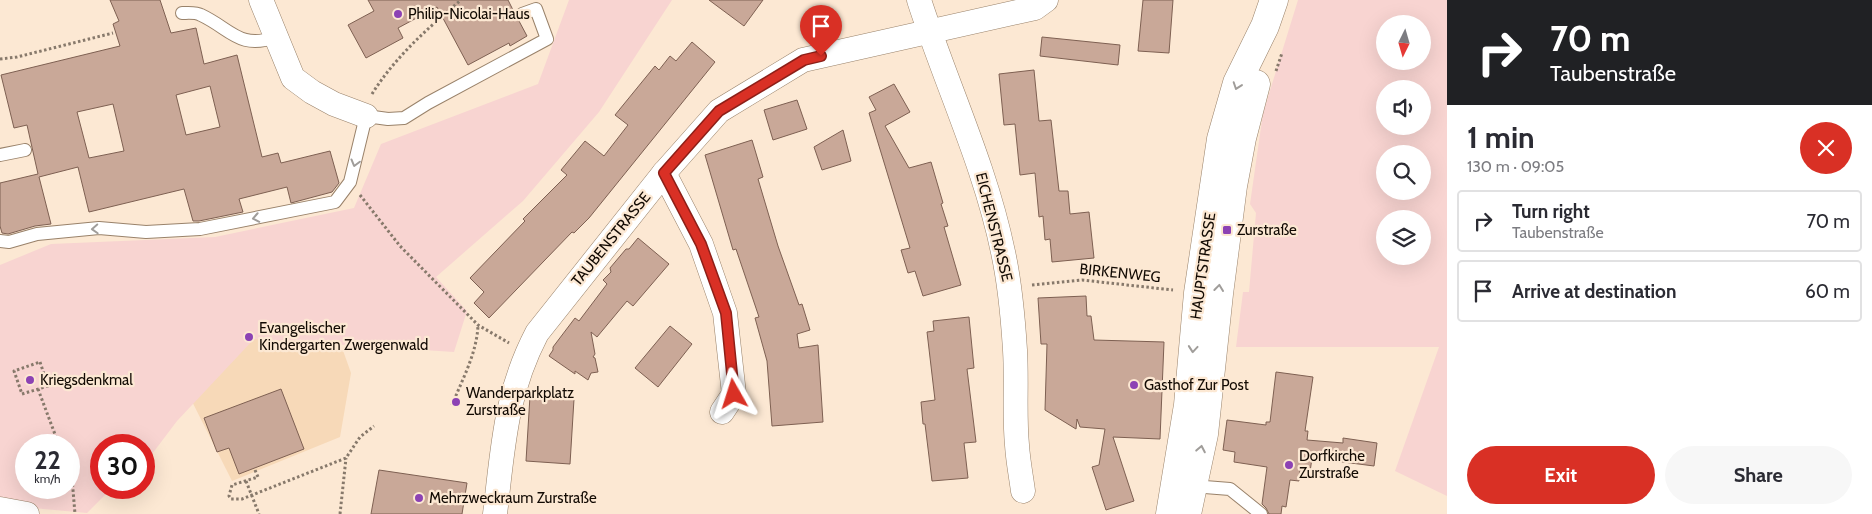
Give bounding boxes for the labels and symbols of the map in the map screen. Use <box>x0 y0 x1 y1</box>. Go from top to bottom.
place label: Philip-Nicolai-Haus <box>408 5 530 23</box>
pin <box>800 5 842 56</box>
marker: Philip-Nicolai-Haus <box>392 8 404 20</box>
north arrow <box>1376 15 1431 70</box>
one-way arrow <box>1233 81 1243 89</box>
one-way arrow <box>351 159 361 167</box>
street label: EICHENSTRASSE <box>972 171 1016 283</box>
street label: TAUBENSTRASSE <box>568 188 654 290</box>
street label: HAUPTSTRASSE <box>1187 211 1219 321</box>
one-way arrow <box>252 213 260 223</box>
place label: Zurstraße <box>1237 221 1297 239</box>
one-way arrow <box>90 224 98 234</box>
marker: Zurstraße <box>1221 224 1233 236</box>
street label: BIRKENWEG <box>1078 260 1162 286</box>
one-way arrow <box>1214 284 1224 292</box>
place label: Evangelischer Kindergarten Zwergenwald <box>259 319 428 354</box>
marker: Evangelischer Kindergarten Zwergenwald <box>243 331 255 343</box>
one-way arrow <box>1188 345 1199 353</box>
position arrow <box>707 367 759 419</box>
place label: Kriegsdenkmal <box>40 371 133 389</box>
marker: Kriegsdenkmal <box>24 374 36 386</box>
place label: Gasthof Zur Post <box>1144 376 1249 394</box>
marker: Gasthof Zur Post <box>1128 379 1140 391</box>
place label: Wanderparkplatz Zurstraße <box>466 384 574 419</box>
marker: Wanderparkplatz Zurstraße <box>450 396 462 408</box>
speed limit sign: 30 <box>90 434 155 499</box>
one-way arrow <box>1195 445 1205 454</box>
place label: Dorfkirche Zurstraße <box>1299 447 1365 482</box>
marker: Dorfkirche Zurstraße <box>1283 459 1295 471</box>
place label: Mehrzweckraum Zurstraße <box>429 489 597 507</box>
marker: Mehrzweckraum Zurstraße <box>413 492 425 504</box>

